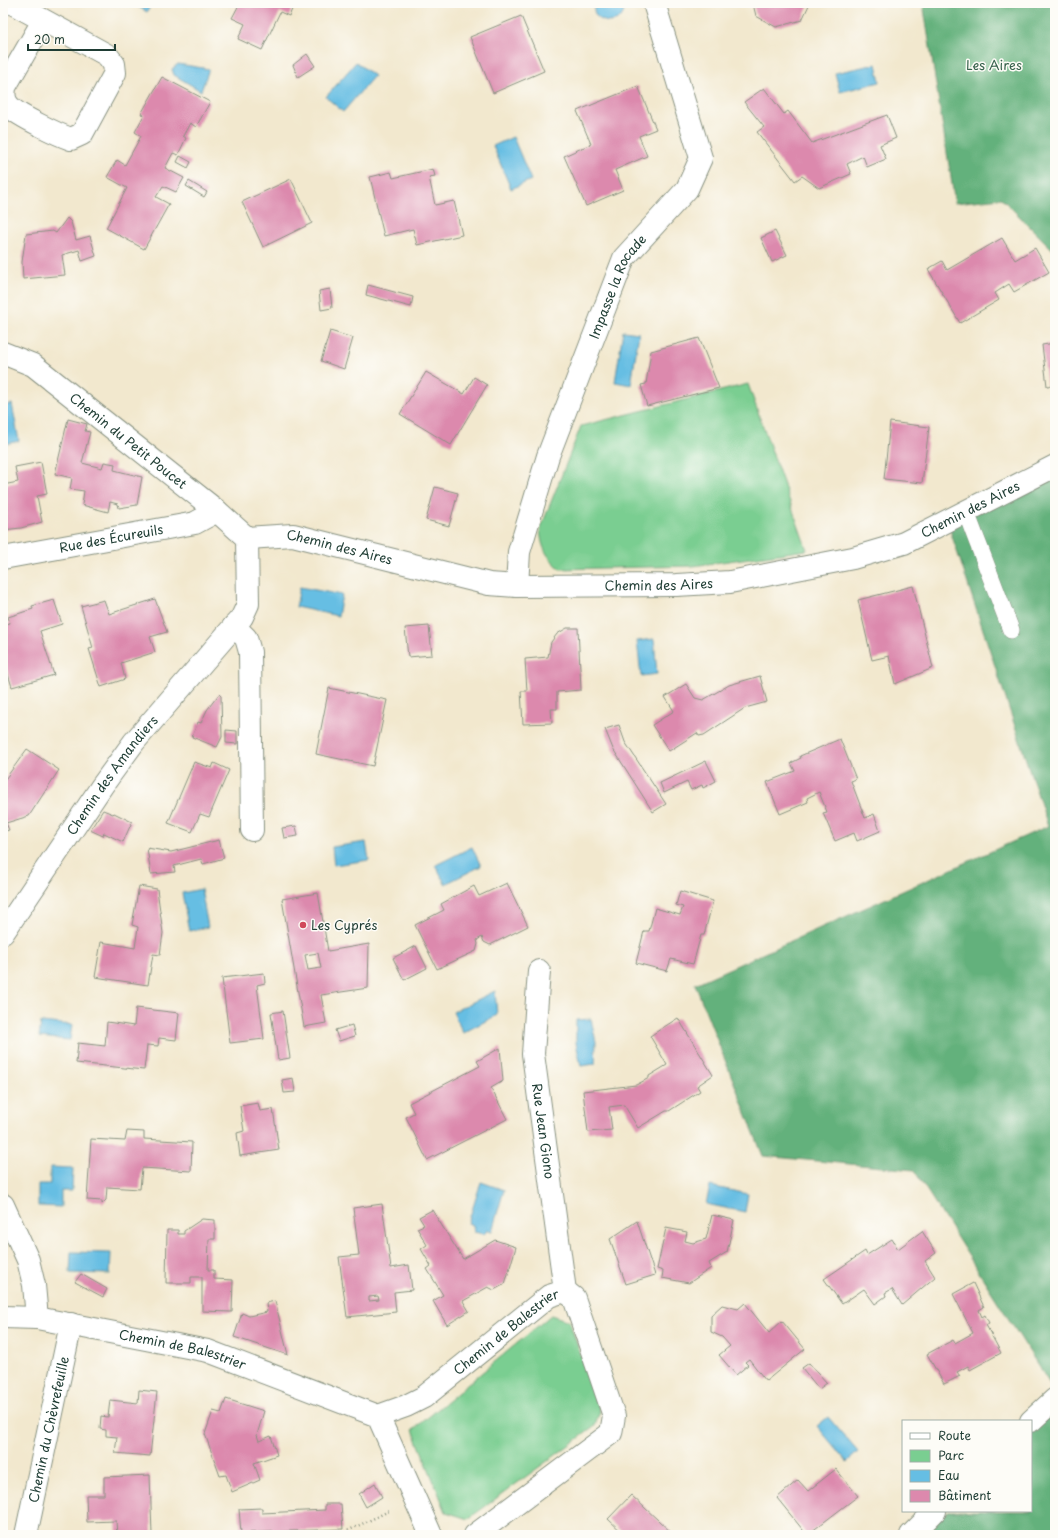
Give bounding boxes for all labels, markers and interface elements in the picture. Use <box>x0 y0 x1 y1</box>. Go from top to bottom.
scale bar <box>28 26 115 52</box>
text: 20 m <box>34 30 65 48</box>
park label: Les Aires <box>966 55 1022 74</box>
street label: Impasse la Rocade <box>584 230 650 341</box>
street label: Chemin du Petit Poucet <box>66 388 192 493</box>
street label: Chemin des Aires <box>917 476 1023 542</box>
street label: Rue des Écureuils <box>58 519 165 557</box>
street label: Chemin des Aires <box>286 525 395 569</box>
street label: Chemin des Aires <box>605 573 714 594</box>
street label: Chemin des Amandiers <box>62 711 162 839</box>
place label: Les Cyprés <box>311 915 377 934</box>
marker: Les Cyprés <box>298 920 308 930</box>
street label: Rue Jean Giono <box>528 1082 560 1180</box>
street label: Chemin de Balestrier <box>449 1283 562 1379</box>
street label: Chemin de Balestrier <box>118 1324 250 1374</box>
street label: Chemin du Chèvrefeuille <box>23 1354 73 1504</box>
legend <box>902 1420 1032 1512</box>
text: Route <box>938 1426 971 1444</box>
text: Parc <box>938 1446 964 1464</box>
text: Eau <box>938 1466 960 1484</box>
text: Bâtiment <box>938 1486 991 1504</box>

